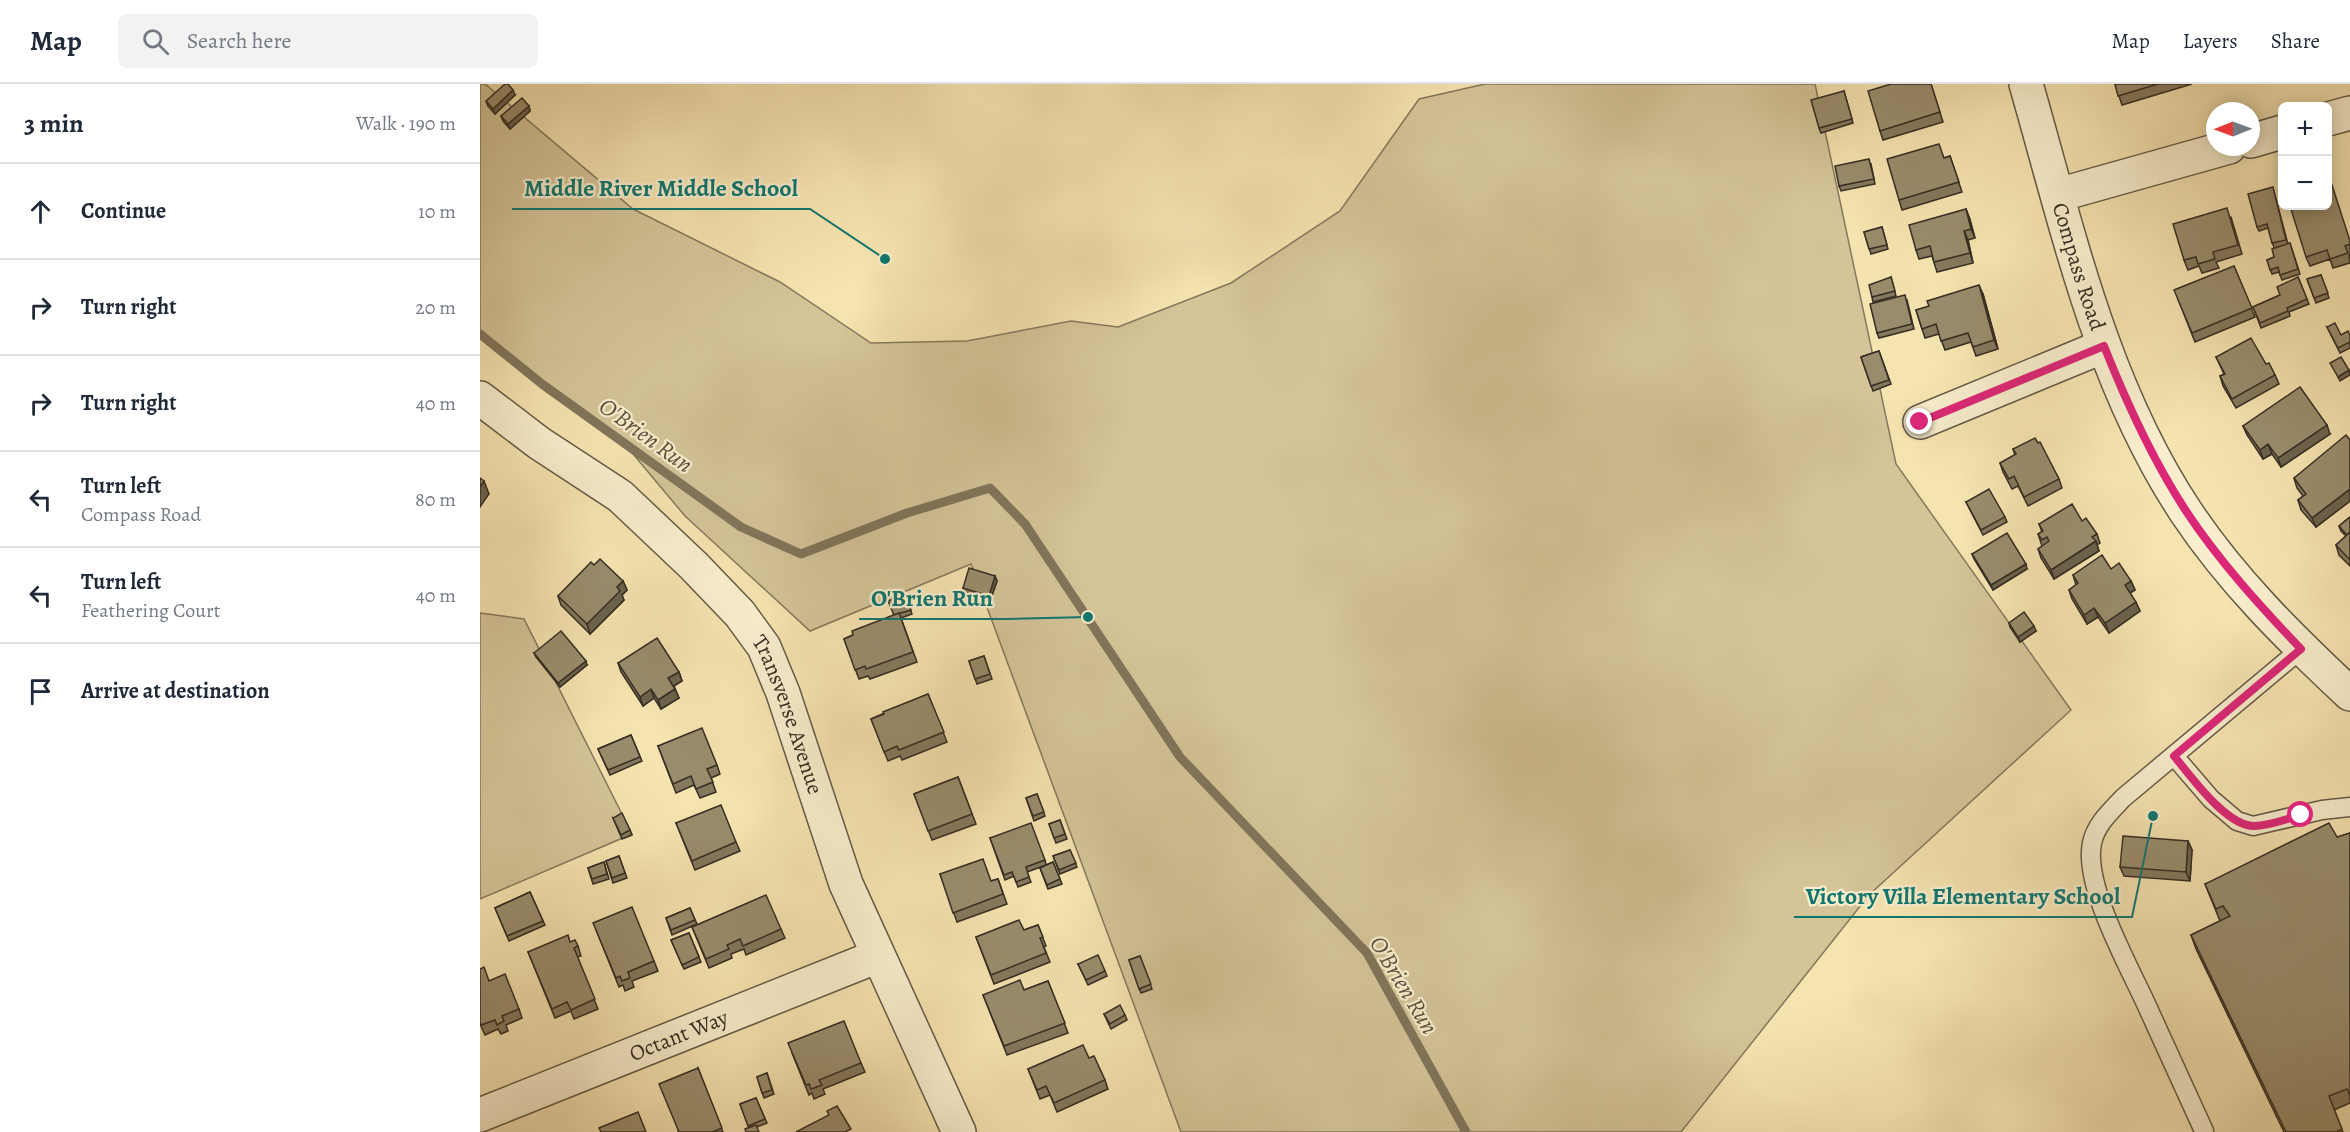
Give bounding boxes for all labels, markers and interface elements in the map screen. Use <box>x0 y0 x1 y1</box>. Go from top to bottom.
search box <box>118 14 538 68</box>
text: Map <box>30 22 82 60</box>
icon: search <box>139 25 172 58</box>
text: Search here <box>187 26 291 56</box>
text: Map <box>2111 27 2150 55</box>
text: Layers <box>2183 27 2238 55</box>
text: Share <box>2271 27 2320 55</box>
north arrow <box>2206 102 2260 156</box>
map controls <box>2278 102 2332 210</box>
button: + <box>2278 102 2332 156</box>
text: 3 min <box>24 106 84 141</box>
text: Walk · 190 m <box>356 110 456 137</box>
button: − <box>2278 156 2332 210</box>
callout: Middle River Middle School <box>512 167 810 209</box>
text: Middle River Middle School <box>524 172 799 204</box>
icon: ahead <box>24 195 57 228</box>
text: Continue <box>81 196 166 226</box>
text: 10 m <box>418 198 456 225</box>
street label: Compass Road <box>2045 199 2113 335</box>
icon: right <box>24 291 57 324</box>
text: Turn right <box>81 292 177 322</box>
text: 20 m <box>415 294 456 321</box>
icon: right <box>24 387 57 420</box>
text: Turn right <box>81 388 177 418</box>
text: 40 m <box>416 390 456 417</box>
water label: O'Brien Run <box>592 390 700 480</box>
route end <box>1906 408 1932 434</box>
text: Turn left <box>81 471 161 501</box>
icon: left <box>24 483 57 516</box>
text: 80 m <box>415 486 456 513</box>
text: Compass Road <box>81 501 201 528</box>
text: Turn left <box>81 567 161 597</box>
callout: O'Brien Run <box>859 577 1005 619</box>
icon: left <box>24 579 57 612</box>
text: 40 m <box>416 582 456 609</box>
text: O'Brien Run <box>871 582 994 614</box>
text: Feathering Court <box>81 597 220 624</box>
street label: Transverse Avenue <box>745 629 830 798</box>
icon: arrive <box>24 675 57 708</box>
text: Arrive at destination <box>81 676 270 706</box>
route start <box>2287 801 2313 827</box>
callout: Victory Villa Elementary School <box>1794 875 2132 917</box>
text: Victory Villa Elementary School <box>1805 880 2121 912</box>
water label: O'Brien Run <box>1362 930 1446 1040</box>
street label: Octant Way <box>625 1002 733 1069</box>

